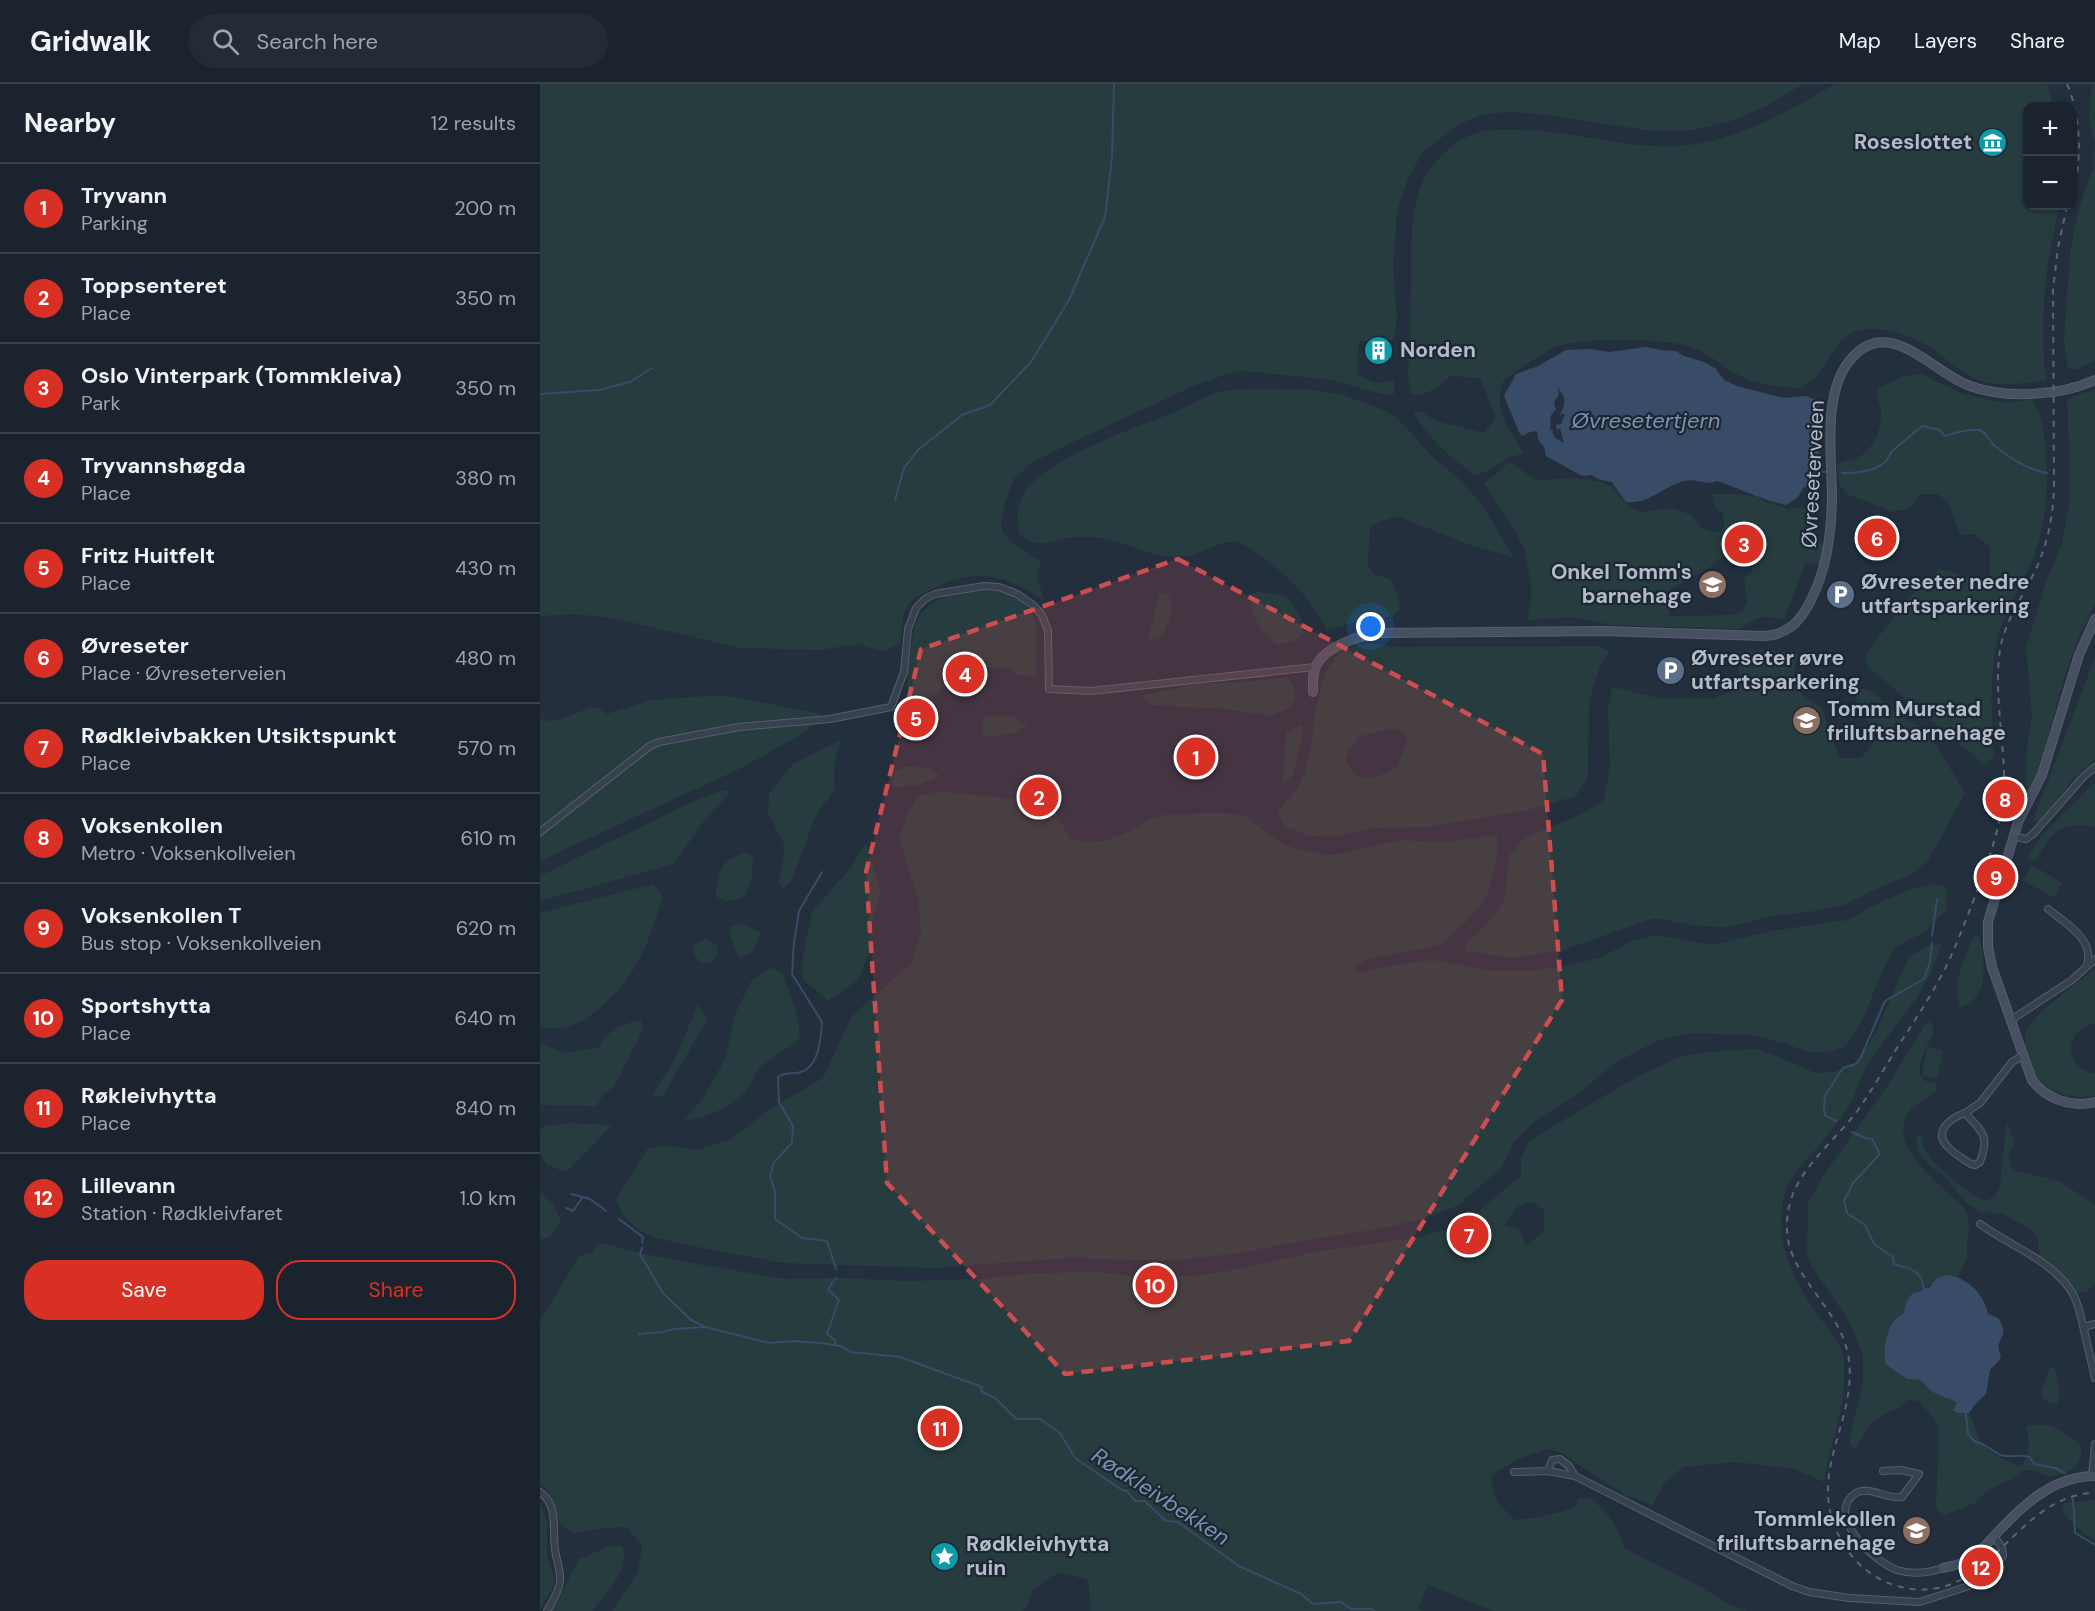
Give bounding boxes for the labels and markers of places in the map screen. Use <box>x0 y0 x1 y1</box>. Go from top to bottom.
museum icon: Roseslottet <box>1977 126 2009 158</box>
place label: Roseslottet <box>1854 128 1972 156</box>
building icon: Norden <box>1363 334 1395 366</box>
place label: Norden <box>1400 336 1476 364</box>
pin: 6 <box>1858 516 1896 560</box>
pin: 3 <box>1724 522 1764 566</box>
place label: Onkel Tomm's barnehage <box>1551 558 1692 610</box>
school or university icon: Onkel Tomm's barnehage <box>1697 568 1729 600</box>
place label: Øvreseter nedre utfartsparkering <box>1861 568 2030 620</box>
parking icon: Øvreseter nedre utfartsparkering <box>1824 578 1856 610</box>
place label: Øvreseter øvre utfartsparkering <box>1691 644 1860 696</box>
pin: 4 <box>946 652 984 696</box>
parking icon: Øvreseter øvre utfartsparkering <box>1654 654 1686 686</box>
place label: Tomm Murstad friluftsbarnehage <box>1827 695 2006 747</box>
pin: 5 <box>896 696 935 740</box>
school or university icon: Tomm Murstad friluftsbarnehage <box>1790 705 1822 737</box>
pin: 1 <box>1176 734 1216 780</box>
pin: 2 <box>1020 774 1058 820</box>
pin: 8 <box>1986 776 2024 822</box>
pin: 9 <box>1976 854 2016 900</box>
pin: 7 <box>1450 1212 1488 1258</box>
pin: 10 <box>1136 1262 1174 1308</box>
pin: 11 <box>920 1406 960 1450</box>
place label: Tommlekollen friluftsbarnehage <box>1717 1505 1896 1557</box>
school or university icon: Tommlekollen friluftsbarnehage <box>1901 1515 1933 1547</box>
place label: Rødkleivhytta ruin <box>966 1530 1109 1582</box>
place icon: Rødkleivhytta ruin <box>929 1540 961 1572</box>
pin: 12 <box>1962 1544 2000 1590</box>

